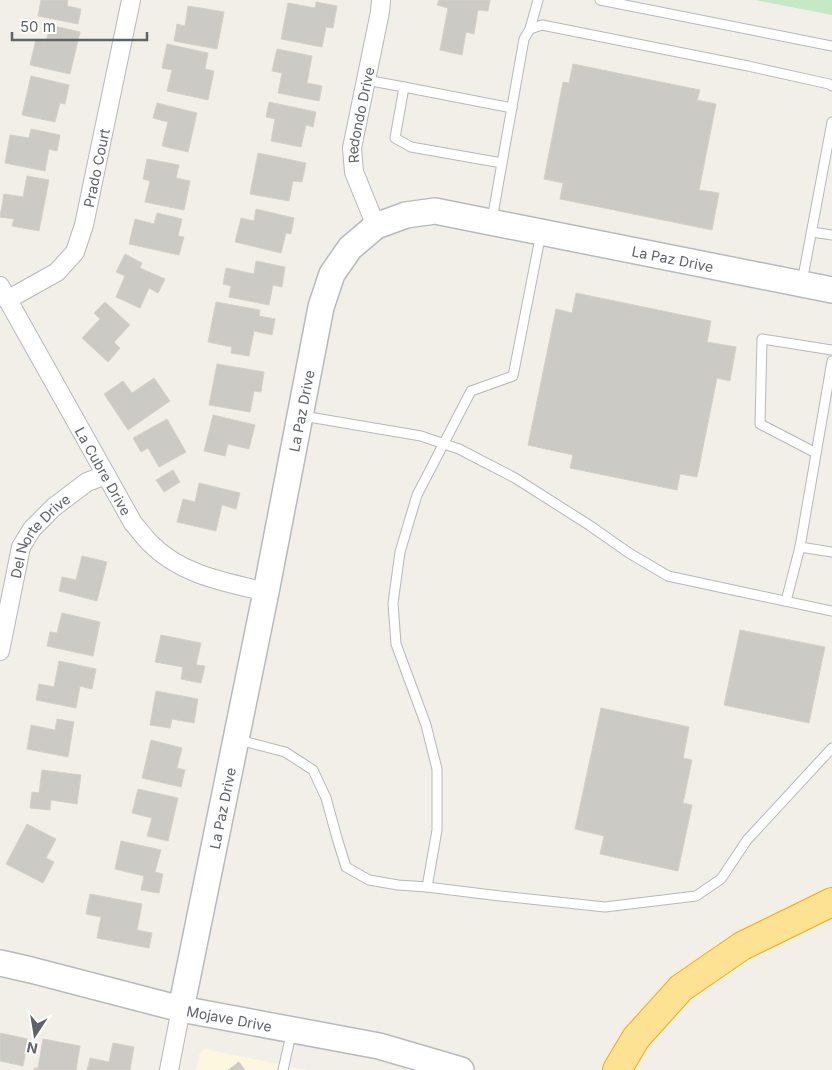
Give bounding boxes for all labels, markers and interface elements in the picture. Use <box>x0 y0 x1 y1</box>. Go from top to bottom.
scale bar <box>12 10 148 42</box>
text: 50 m <box>20 17 56 36</box>
street label: Redondo Drive <box>343 65 377 164</box>
street label: Prado Court <box>79 127 113 209</box>
street label: La Paz Drive <box>630 242 715 275</box>
street label: La Paz Drive <box>285 369 317 453</box>
street label: La Cubre Drive <box>72 424 135 518</box>
street label: Del Norte Drive <box>6 490 73 580</box>
street label: La Paz Drive <box>205 766 239 850</box>
street label: Mojave Drive <box>185 1002 274 1034</box>
north arrow <box>10 1010 60 1060</box>
text: N <box>25 1039 39 1058</box>

